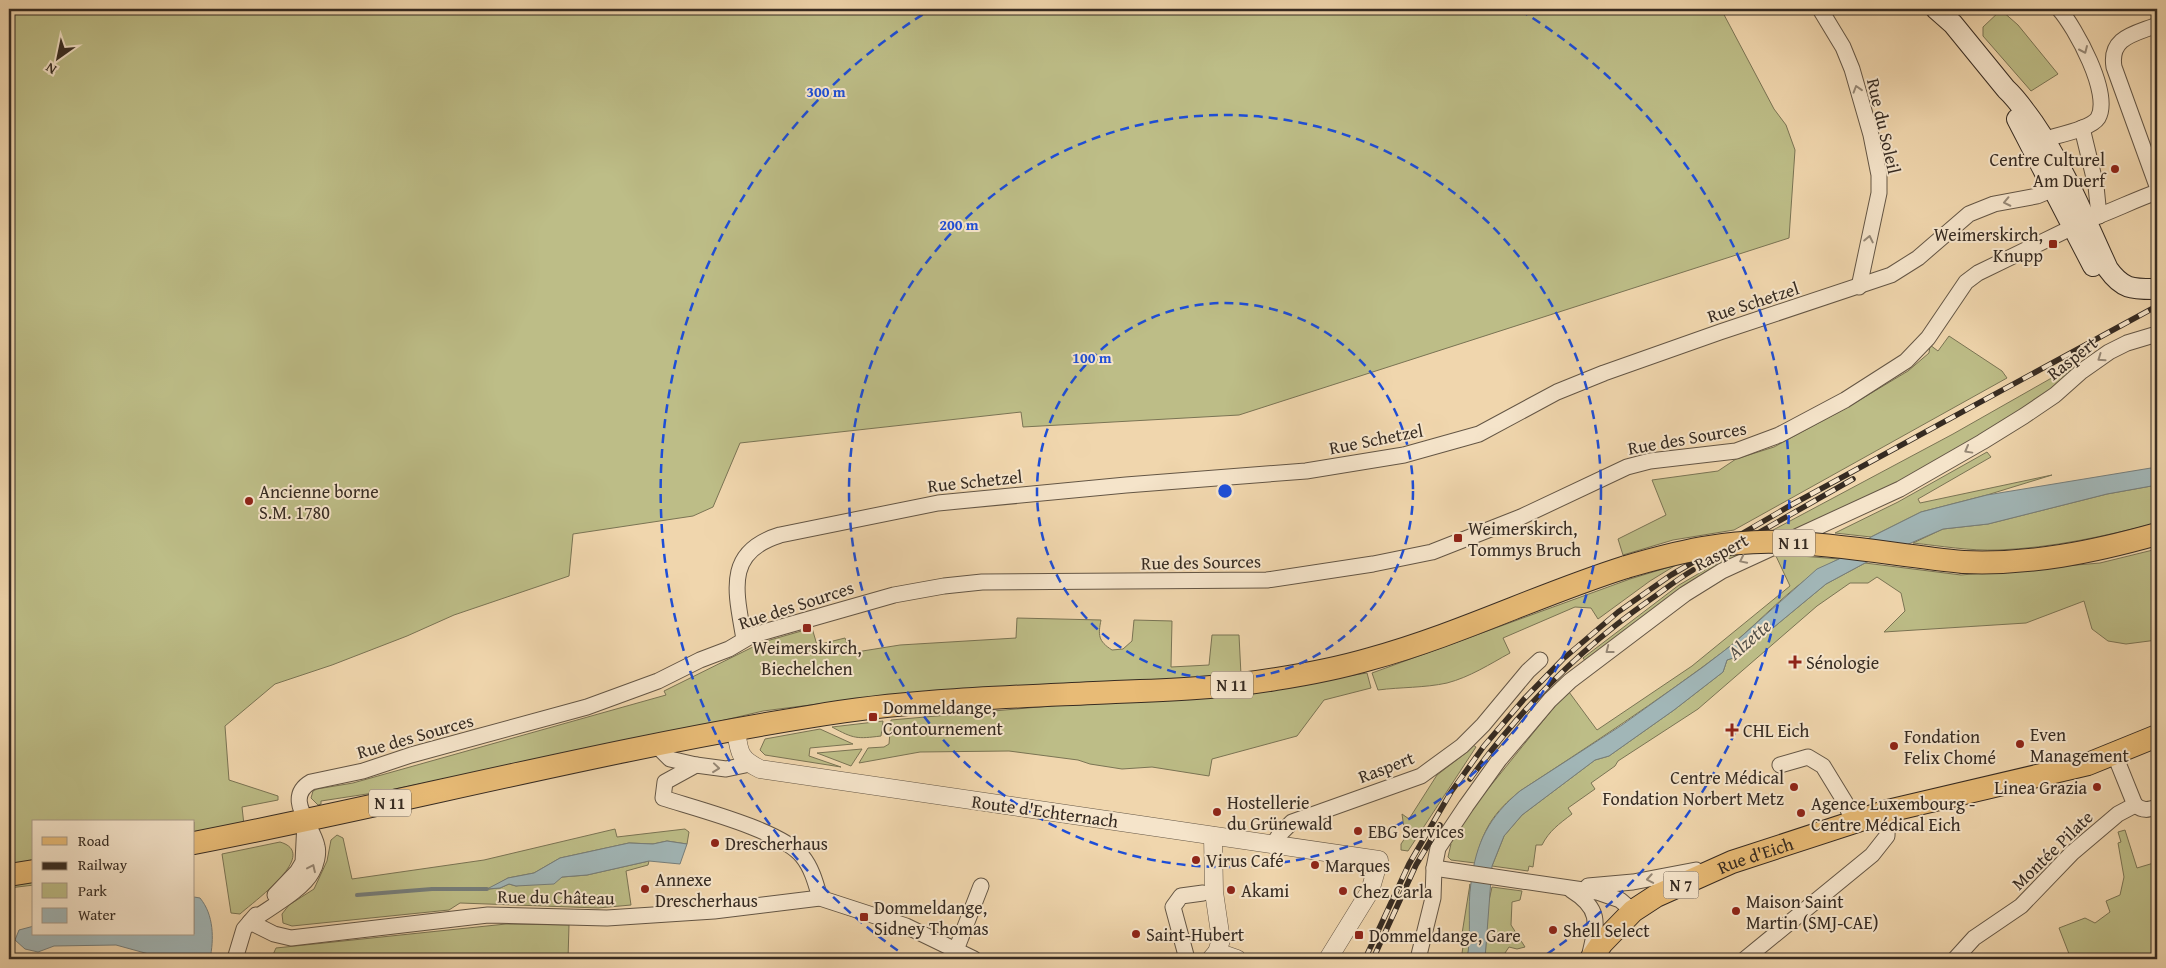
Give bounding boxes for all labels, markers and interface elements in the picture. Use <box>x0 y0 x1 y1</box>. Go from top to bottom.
north arrow <box>32 32 82 82</box>
one-way arrow <box>2078 45 2089 54</box>
text: N <box>41 58 60 80</box>
street label: Rue du Soleil <box>1860 76 1908 176</box>
text: 300 m <box>806 81 846 102</box>
one-way arrow <box>1853 85 1863 93</box>
place label: Centre Culturel Am Duerf <box>1989 146 2107 194</box>
marker: Centre Culturel Am Duerf <box>2109 163 2121 175</box>
one-way arrow <box>2002 196 2011 206</box>
text: 200 m <box>939 214 979 235</box>
place label: Weimerskirch, Knupp <box>1934 221 2043 269</box>
one-way arrow <box>1863 235 1874 244</box>
marker: Weimerskirch, Knupp <box>2047 238 2059 250</box>
street label: Rue Schetzel <box>1704 274 1802 330</box>
street label: Raspert <box>2041 329 2104 386</box>
text: 100 m <box>1072 347 1112 368</box>
one-way arrow <box>2097 352 2107 361</box>
street label: Rue des Sources <box>1626 414 1748 462</box>
street label: Rue Schetzel <box>1327 417 1425 461</box>
one-way arrow <box>1964 444 1973 454</box>
street label: Rue Schetzel <box>926 463 1024 499</box>
place label: Ancienne borne S.M. 1780 <box>259 478 379 526</box>
centre of rings <box>1216 482 1234 500</box>
marker: Ancienne borne S.M. 1780 <box>243 495 255 507</box>
place label: Weimerskirch, Tommys Bruch <box>1468 515 1581 563</box>
street label: Raspert <box>1689 526 1753 578</box>
road number: N 11 <box>1773 530 1815 556</box>
marker: Weimerskirch, Tommys Bruch <box>1452 532 1464 544</box>
street label: Rue des Sources <box>1141 547 1261 577</box>
one-way arrow <box>1740 554 1749 564</box>
street label: Rue des Sources <box>735 574 857 636</box>
water label: Alzette <box>1720 612 1777 667</box>
marker: Weimerskirch, Biechelchen <box>801 622 813 634</box>
place label: Weimerskirch, Biechelchen <box>752 634 862 682</box>
one-way arrow <box>1606 645 1615 653</box>
place label: Sénologie <box>1806 649 1879 676</box>
marker: Sénologie <box>1788 655 1802 669</box>
road number: N 11 <box>1211 672 1253 698</box>
place label: Dommeldange, Contournement <box>883 694 1004 742</box>
street label: Rue des Sources <box>354 706 476 766</box>
marker: Dommeldange, Contournement <box>867 711 879 723</box>
place label: CHL Eich <box>1743 717 1809 744</box>
place label: Even Management <box>2030 721 2130 769</box>
marker: CHL Eich <box>1725 723 1739 737</box>
place label: Fondation Felix Chomé <box>1904 723 1996 771</box>
marker: Even Management <box>2014 738 2026 750</box>
marker: Fondation Felix Chomé <box>1888 740 1900 752</box>
street label: Raspert <box>1354 744 1418 790</box>
one-way arrow <box>712 762 720 773</box>
place label: Centre Médical Fondation Norbert Metz <box>1603 764 1784 812</box>
place label: Linea Grazia <box>1994 774 2087 801</box>
marker: Centre Médical Fondation Norbert Metz <box>1788 781 1800 793</box>
marker: Linea Grazia <box>2091 781 2103 793</box>
street label: Route d'Echternach <box>970 787 1120 835</box>
place label: Hostellerie du Grünewald <box>1227 789 1333 837</box>
road number: N 11 <box>369 790 411 816</box>
place label: Agence Luxembourg - Centre Médical Eich <box>1811 790 1975 838</box>
street label: Montée Pilate <box>2005 804 2099 896</box>
marker: Hostellerie du Grünewald <box>1211 806 1223 818</box>
marker: Agence Luxembourg - Centre Médical Eich <box>1795 807 1807 819</box>
place label: EBG Services <box>1368 818 1464 845</box>
legend <box>32 820 195 936</box>
marker: EBG Services <box>1352 825 1364 837</box>
street label: Rue d'Eich <box>1713 829 1797 880</box>
text: Road <box>78 830 109 851</box>
place label: Drescherhaus <box>725 830 828 857</box>
marker: Drescherhaus <box>709 837 721 849</box>
place label: Virus Café <box>1206 847 1284 874</box>
place label: Marques <box>1325 852 1390 879</box>
text: Railway <box>78 854 128 875</box>
marker: Virus Café <box>1190 854 1202 866</box>
marker: Marques <box>1309 859 1321 871</box>
one-way arrow <box>306 865 316 874</box>
place label: Annexe Drescherhaus <box>655 866 758 914</box>
road number: N 7 <box>1664 872 1698 898</box>
one-way arrow <box>1646 873 1654 883</box>
place label: Akami <box>1241 877 1289 904</box>
place label: Chez Carla <box>1353 878 1433 905</box>
text: Park <box>78 880 107 901</box>
street label: Rue du Château <box>497 882 615 912</box>
marker: Annexe Drescherhaus <box>639 883 651 895</box>
marker: Akami <box>1225 884 1237 896</box>
marker: Chez Carla <box>1337 885 1349 897</box>
place label: Maison Saint Martin (SMJ-CAE) <box>1746 888 1878 936</box>
place label: Dommeldange, Sidney Thomas <box>874 894 989 942</box>
text: Water <box>78 904 116 925</box>
marker: Maison Saint Martin (SMJ-CAE) <box>1730 905 1742 917</box>
marker: Dommeldange, Sidney Thomas <box>858 911 870 923</box>
place label: Shell Select <box>1563 917 1650 944</box>
place label: Saint-Hubert <box>1146 921 1245 948</box>
place label: Dommeldange, Gare <box>1369 922 1521 949</box>
marker: Shell Select <box>1547 924 1559 936</box>
marker: Saint-Hubert <box>1130 928 1142 940</box>
marker: Dommeldange, Gare <box>1353 929 1365 941</box>

